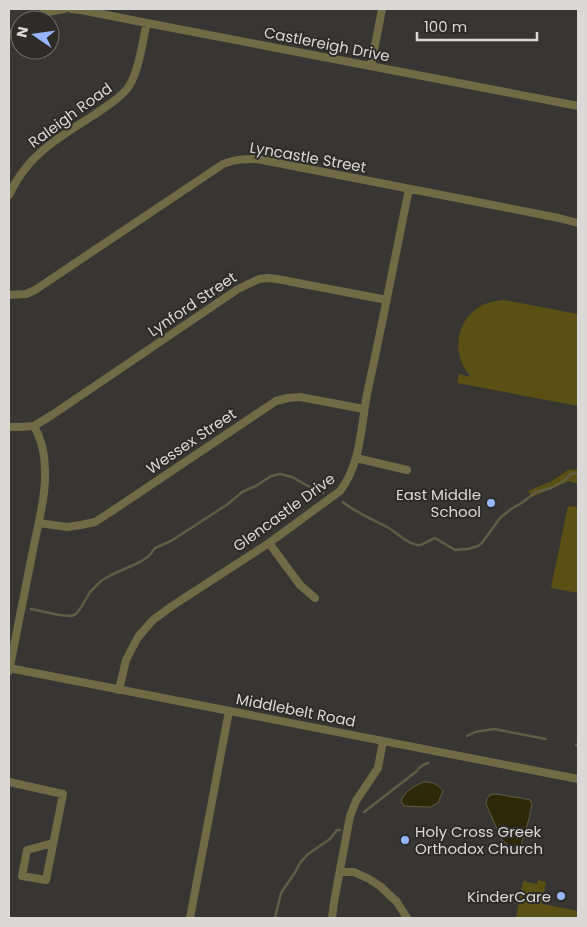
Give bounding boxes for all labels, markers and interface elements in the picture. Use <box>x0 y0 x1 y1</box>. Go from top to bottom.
north arrow <box>10 10 60 60</box>
scale bar <box>417 10 537 42</box>
text: 100 m <box>424 16 467 37</box>
street label: Castlereigh Drive <box>262 21 392 67</box>
text: N <box>11 25 33 39</box>
street label: Raleigh Road <box>24 78 116 152</box>
street label: Lyncastle Street <box>248 136 368 178</box>
street label: Lynford Street <box>144 267 240 341</box>
street label: Wessex Street <box>142 403 240 479</box>
street label: Glencastle Drive <box>229 468 339 556</box>
place label: East Middle School <box>396 484 481 522</box>
marker: East Middle School <box>485 497 497 509</box>
street label: Middlebelt Road <box>234 688 358 732</box>
place label: Holy Cross Greek Orthodox Church <box>415 821 543 859</box>
marker: Holy Cross Greek Orthodox Church <box>399 834 411 846</box>
place label: KinderCare <box>467 886 551 907</box>
marker: KinderCare <box>555 890 567 902</box>

